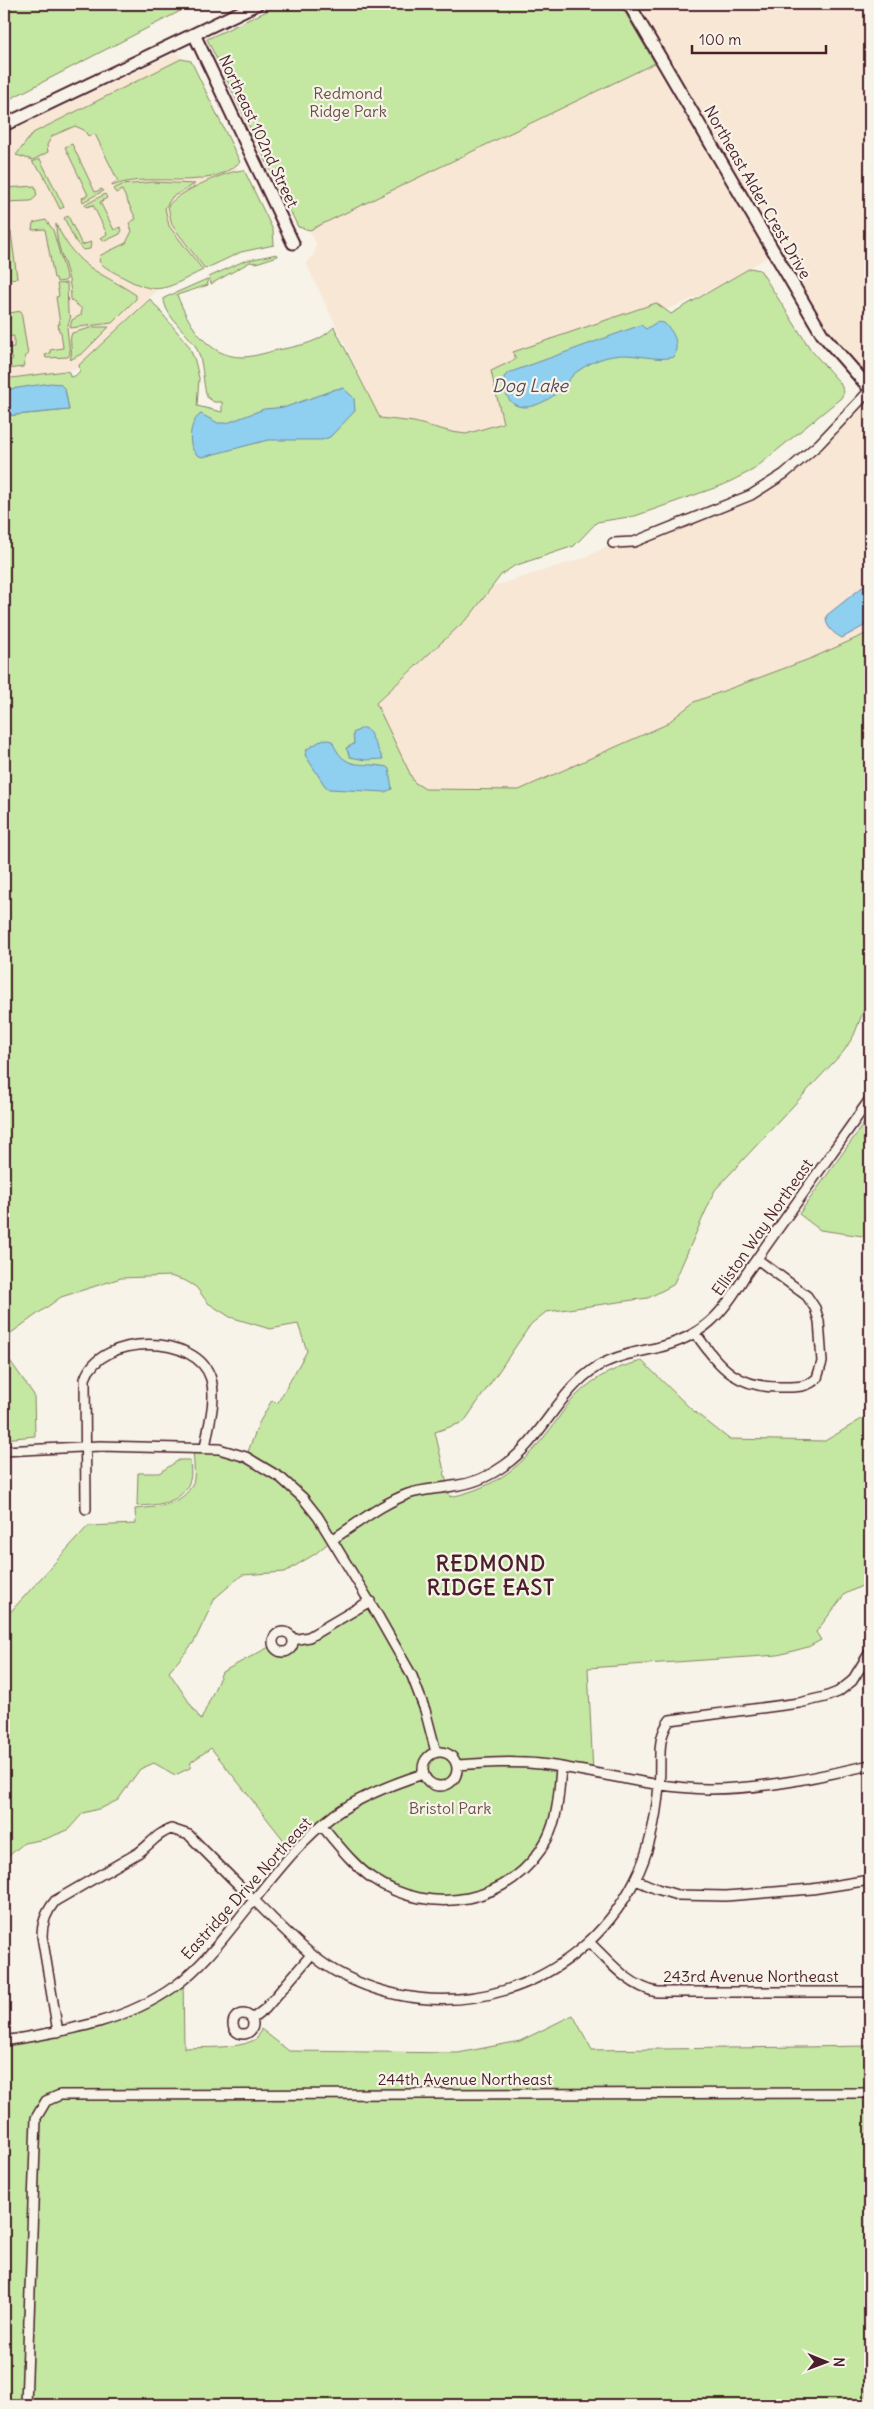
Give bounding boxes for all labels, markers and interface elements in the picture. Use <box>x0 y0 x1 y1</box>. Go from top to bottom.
scale bar <box>692 22 825 54</box>
text: 100 m <box>699 30 741 49</box>
street label: Northeast 102nd Street <box>215 51 303 211</box>
park label: Redmond Ridge Park <box>309 83 387 121</box>
street label: Northeast Alder Crest Drive <box>700 102 816 282</box>
water label: Dog Lake <box>492 374 569 397</box>
street label: Elliston Way Northeast <box>707 1154 817 1299</box>
district label: REDMOND RIDGE EAST <box>427 1550 555 1601</box>
park label: Bristol Park <box>409 1798 491 1818</box>
street label: Eastridge Drive Northeast <box>177 1812 316 1963</box>
street label: 243rd Avenue Northeast <box>663 1966 839 1986</box>
street label: 244th Avenue Northeast <box>378 2069 553 2089</box>
north arrow <box>802 2336 852 2386</box>
text: N <box>830 2357 848 2367</box>

